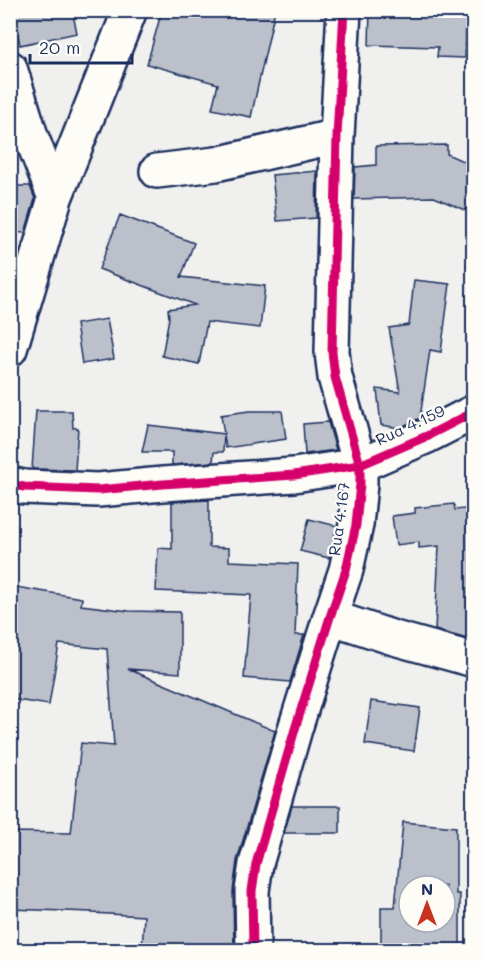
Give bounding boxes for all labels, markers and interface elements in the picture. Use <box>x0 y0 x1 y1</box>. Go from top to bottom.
scale bar <box>30 27 132 65</box>
text: 20 m <box>39 35 80 59</box>
street label: Rua 4.159 <box>372 399 448 450</box>
street label: Rua 4.167 <box>323 481 354 557</box>
north arrow <box>397 874 457 934</box>
text: N <box>421 878 433 899</box>

